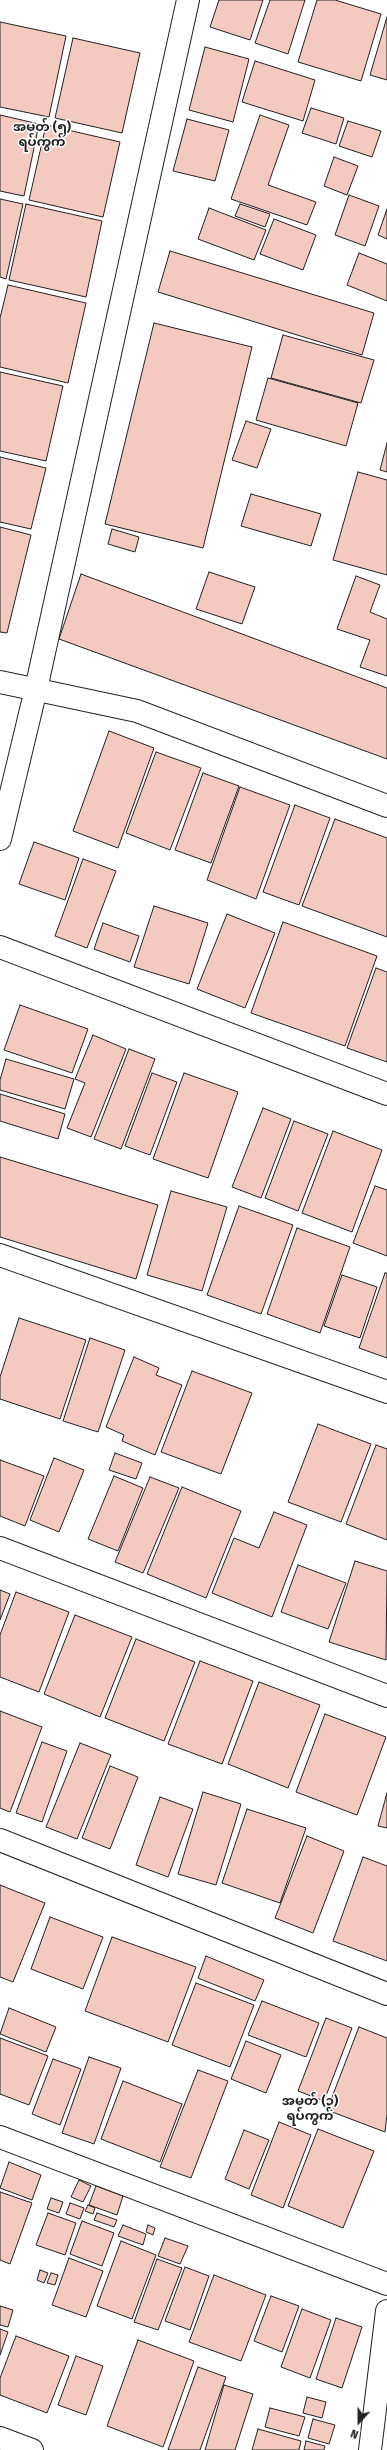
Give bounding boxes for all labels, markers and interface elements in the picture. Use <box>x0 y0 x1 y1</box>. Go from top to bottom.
district label: အမှတ် (၅) ရပ်ကွက် <box>13 119 71 150</box>
district label: အမှတ် (၃) ရပ်ကွက် <box>282 2093 338 2124</box>
north arrow <box>339 2402 379 2442</box>
text: N <box>349 2426 360 2441</box>

